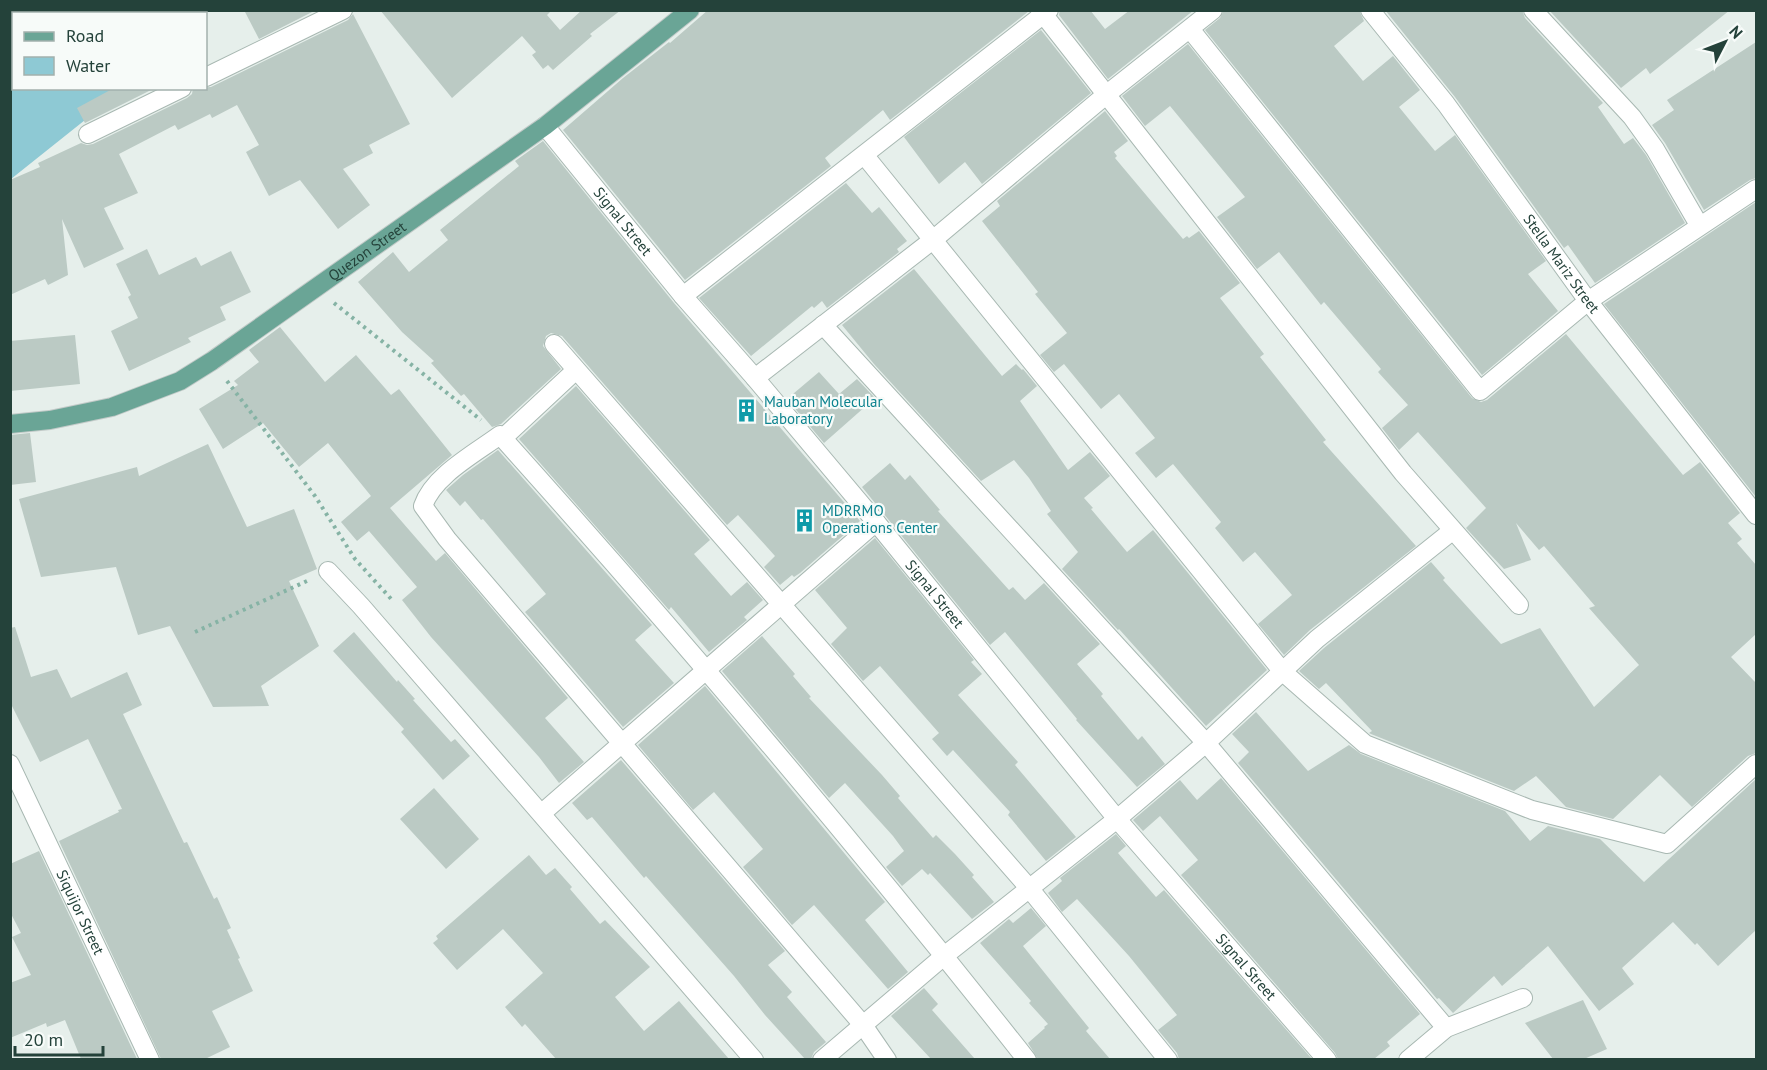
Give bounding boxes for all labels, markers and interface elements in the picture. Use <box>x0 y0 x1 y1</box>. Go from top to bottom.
legend <box>12 12 207 90</box>
north arrow <box>1695 12 1755 72</box>
text: N <box>1725 21 1747 43</box>
text: Road <box>66 24 104 47</box>
text: Water <box>66 54 110 77</box>
street label: Signal Street <box>590 183 656 259</box>
street label: Stella Mariz Street <box>1519 210 1604 317</box>
street label: Quezon Street <box>324 217 410 285</box>
place label: Mauban Molecular Laboratory <box>764 392 883 428</box>
building icon: Mauban Molecular Laboratory <box>733 398 759 424</box>
place label: MDRRMO Operations Center <box>822 501 938 537</box>
building icon: MDRRMO Operations Center <box>791 507 817 533</box>
street label: Signal Street <box>902 556 968 632</box>
street label: Siquijor Street <box>52 867 109 958</box>
street label: Signal Street <box>1212 929 1281 1004</box>
scale bar <box>15 1019 104 1057</box>
text: 20 m <box>24 1028 63 1051</box>

